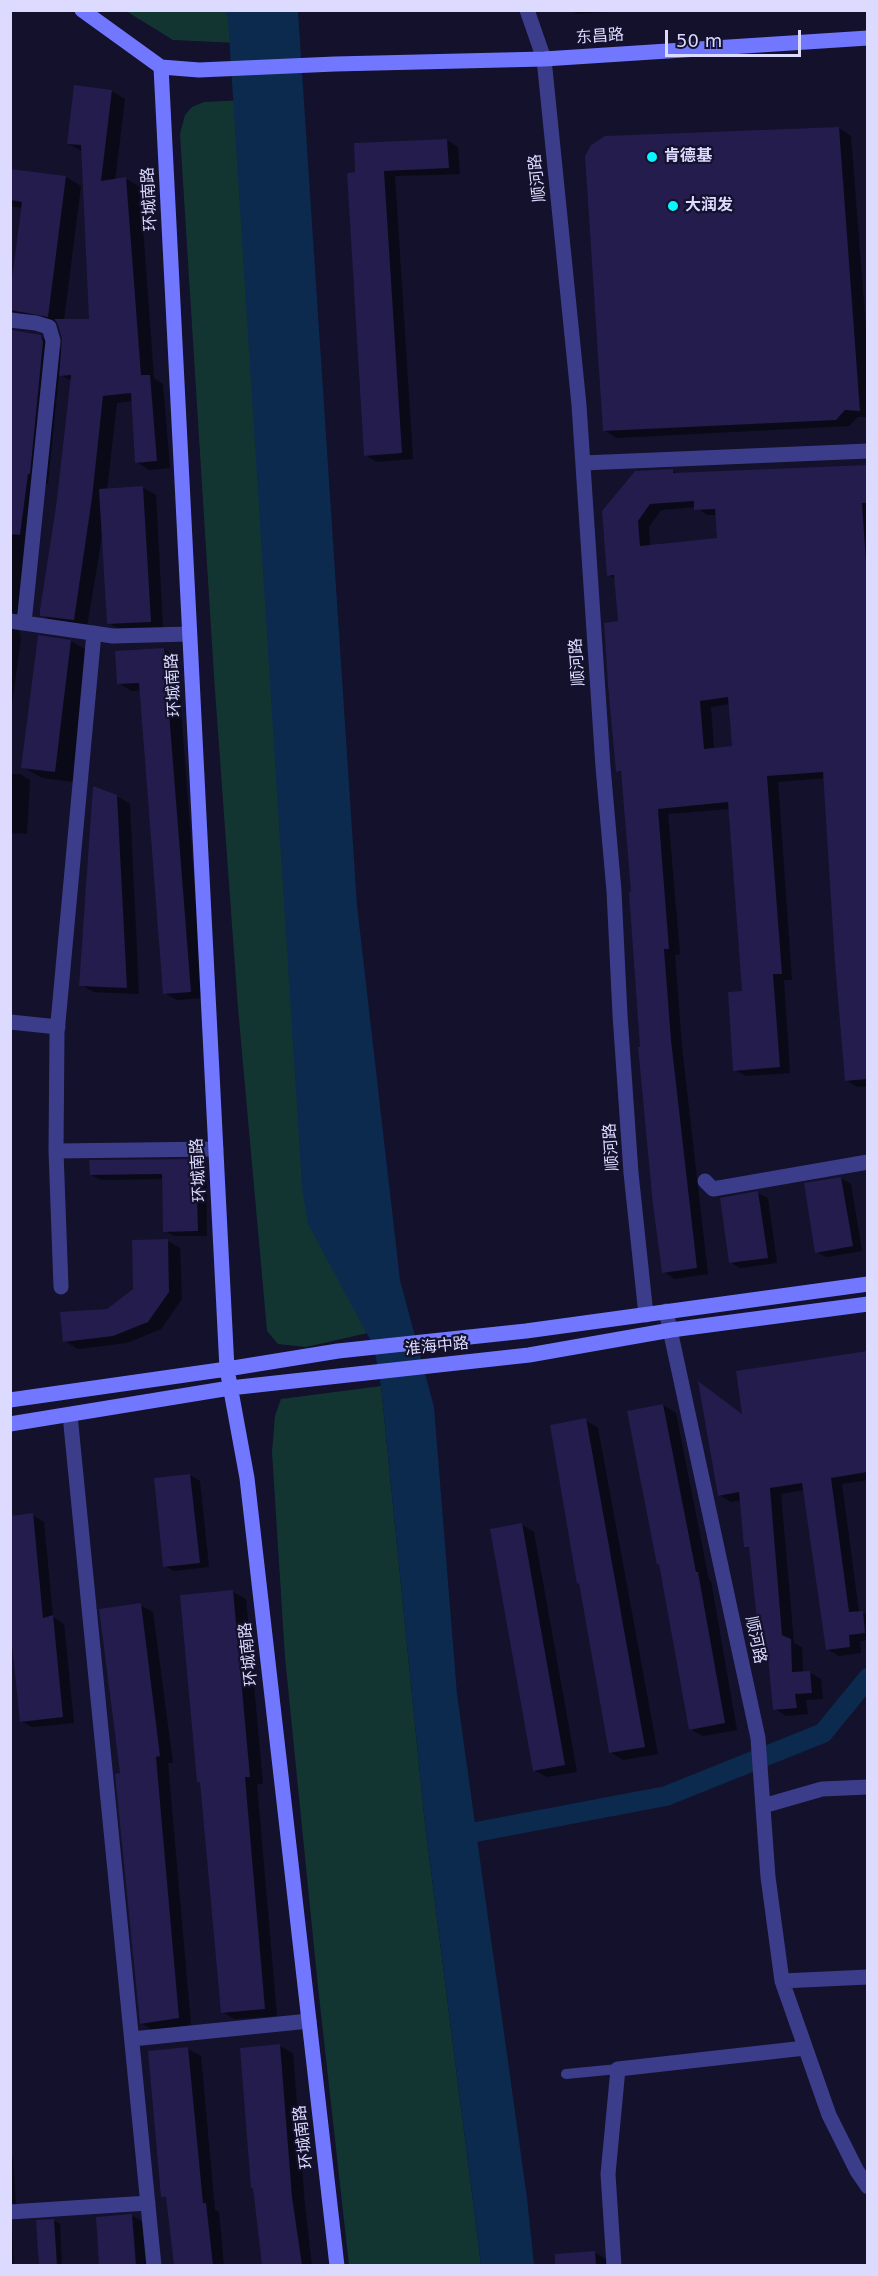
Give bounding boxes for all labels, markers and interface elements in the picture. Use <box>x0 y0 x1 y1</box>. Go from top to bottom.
scale bar <box>668 18 804 56</box>
street label: 东昌路 <box>575 26 625 48</box>
text: 50 m <box>676 30 722 51</box>
place label: 肯德基 <box>664 147 712 167</box>
marker: 肯德基 <box>645 150 659 164</box>
street label: 顺河路 <box>526 153 550 203</box>
street label: 环城南路 <box>139 167 161 231</box>
place label: 大润发 <box>685 196 733 216</box>
marker: 大润发 <box>666 199 680 213</box>
street label: 顺河路 <box>567 637 589 687</box>
street label: 环城南路 <box>163 653 185 717</box>
street label: 顺河路 <box>601 1122 623 1172</box>
street label: 环城南路 <box>188 1138 210 1202</box>
street label: 淮海中路 <box>404 1334 470 1360</box>
street label: 顺河路 <box>741 1615 769 1665</box>
street label: 环城南路 <box>236 1621 262 1687</box>
street label: 环城南路 <box>291 2104 317 2170</box>

